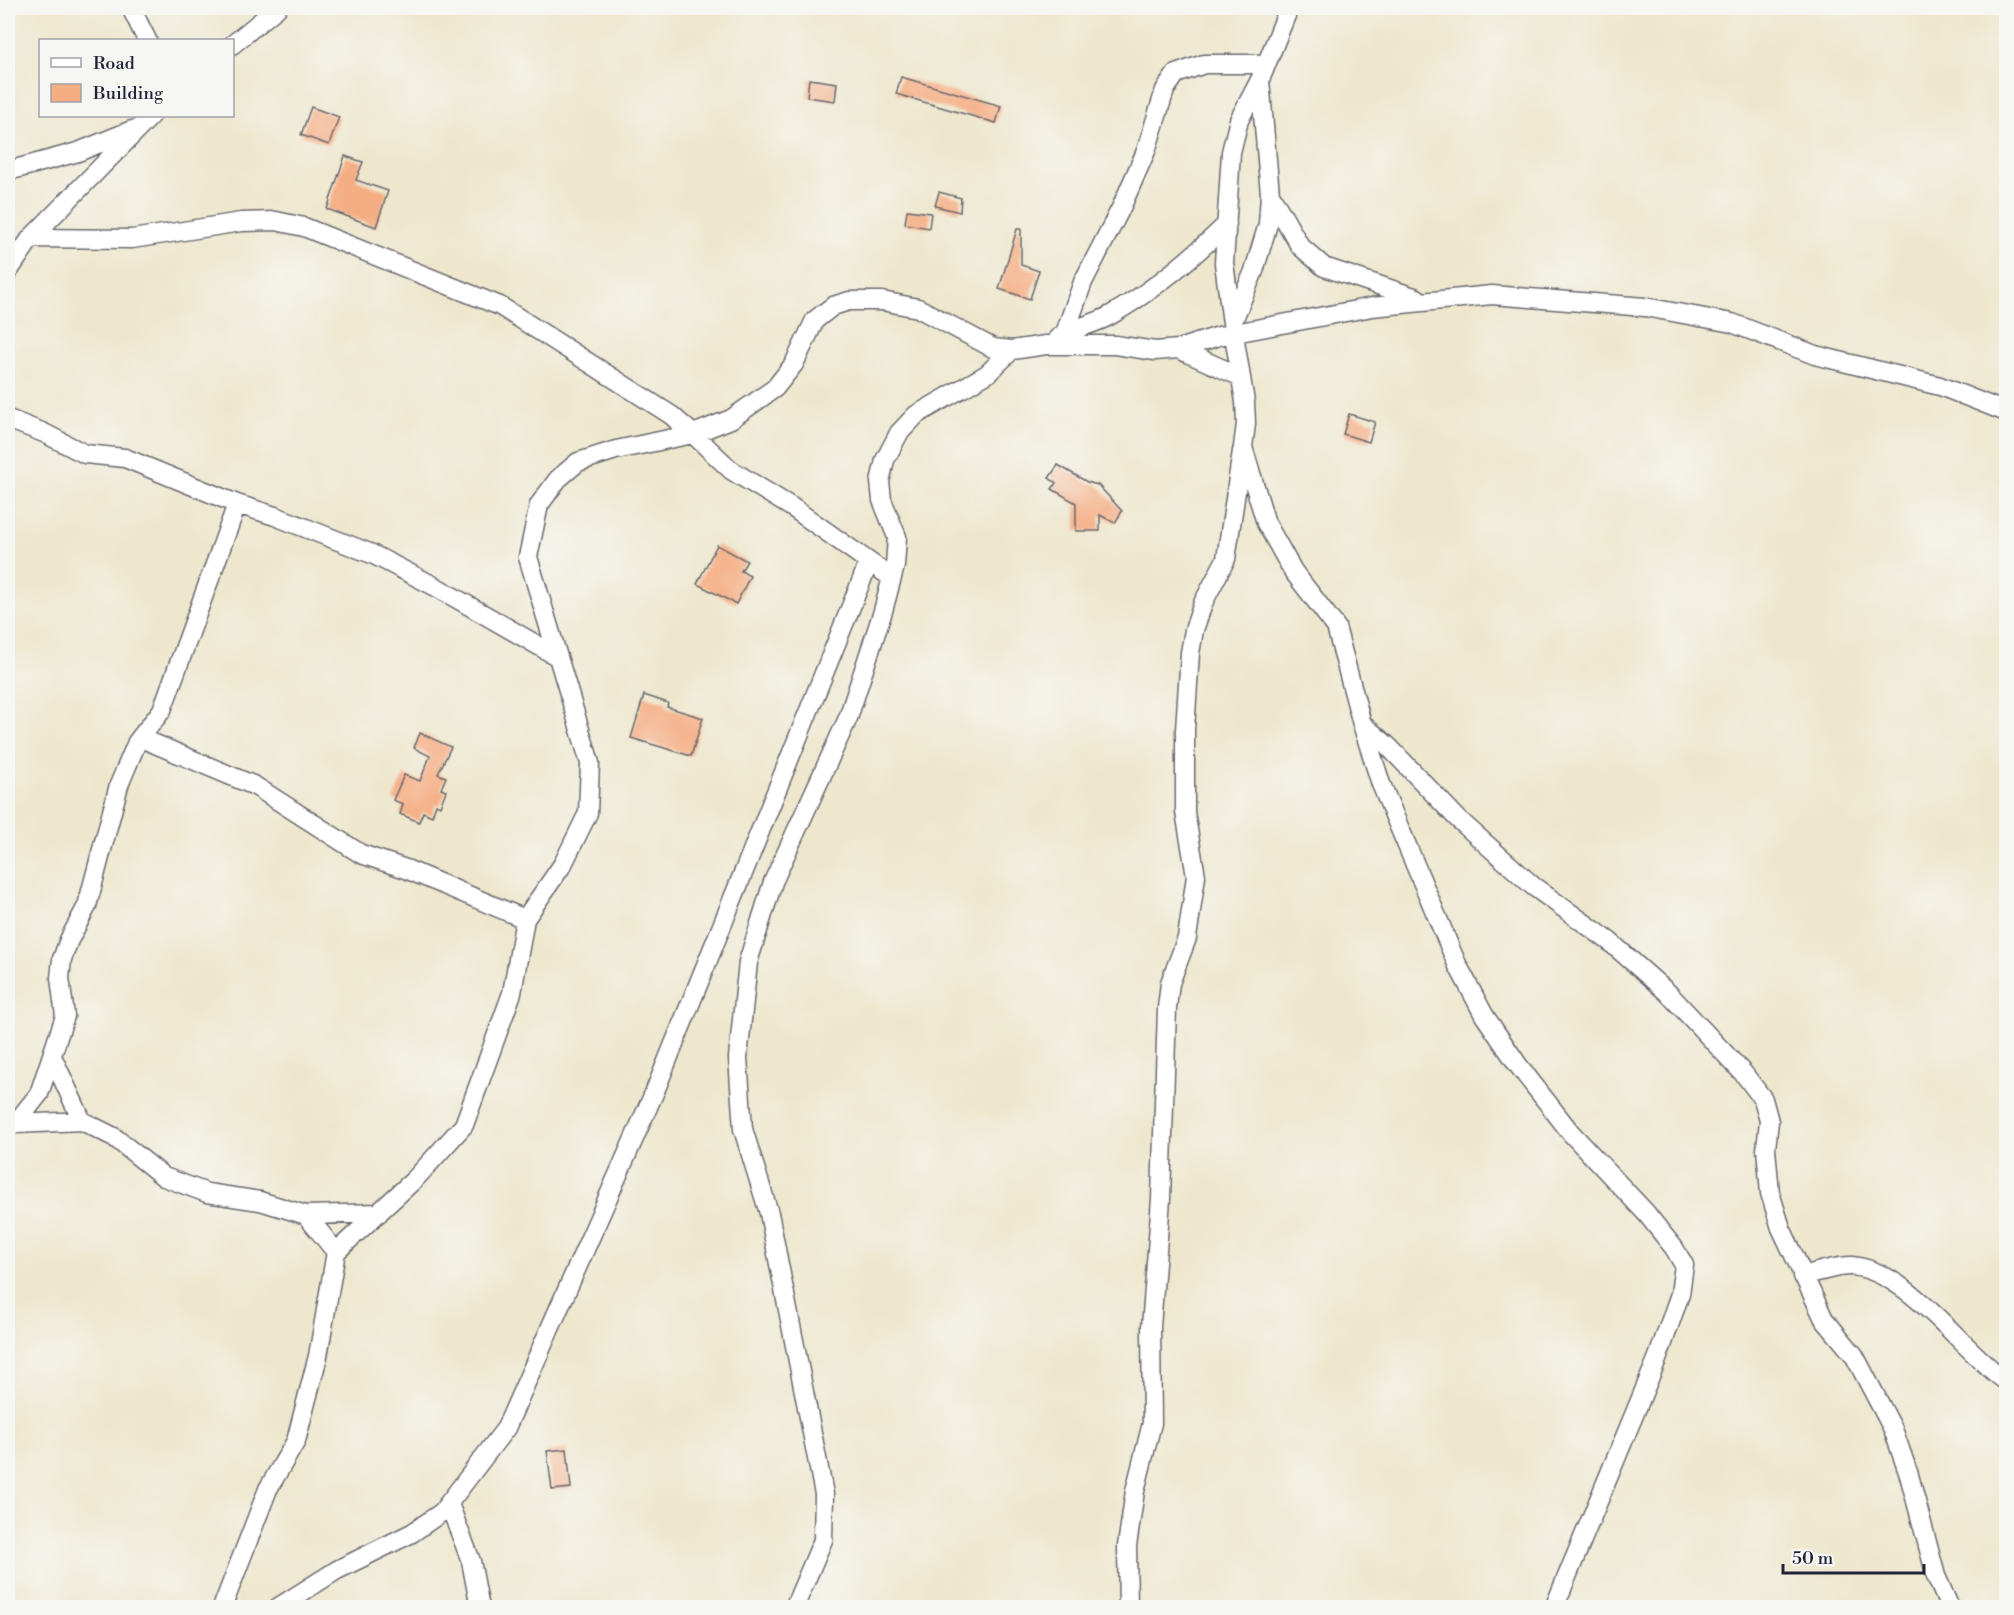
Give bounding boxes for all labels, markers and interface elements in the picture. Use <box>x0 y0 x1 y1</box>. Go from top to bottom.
legend <box>39 39 234 117</box>
text: Road <box>93 52 136 75</box>
text: Building <box>92 82 164 105</box>
scale bar <box>1783 1537 1924 1575</box>
text: 50 m <box>1792 1547 1834 1570</box>

